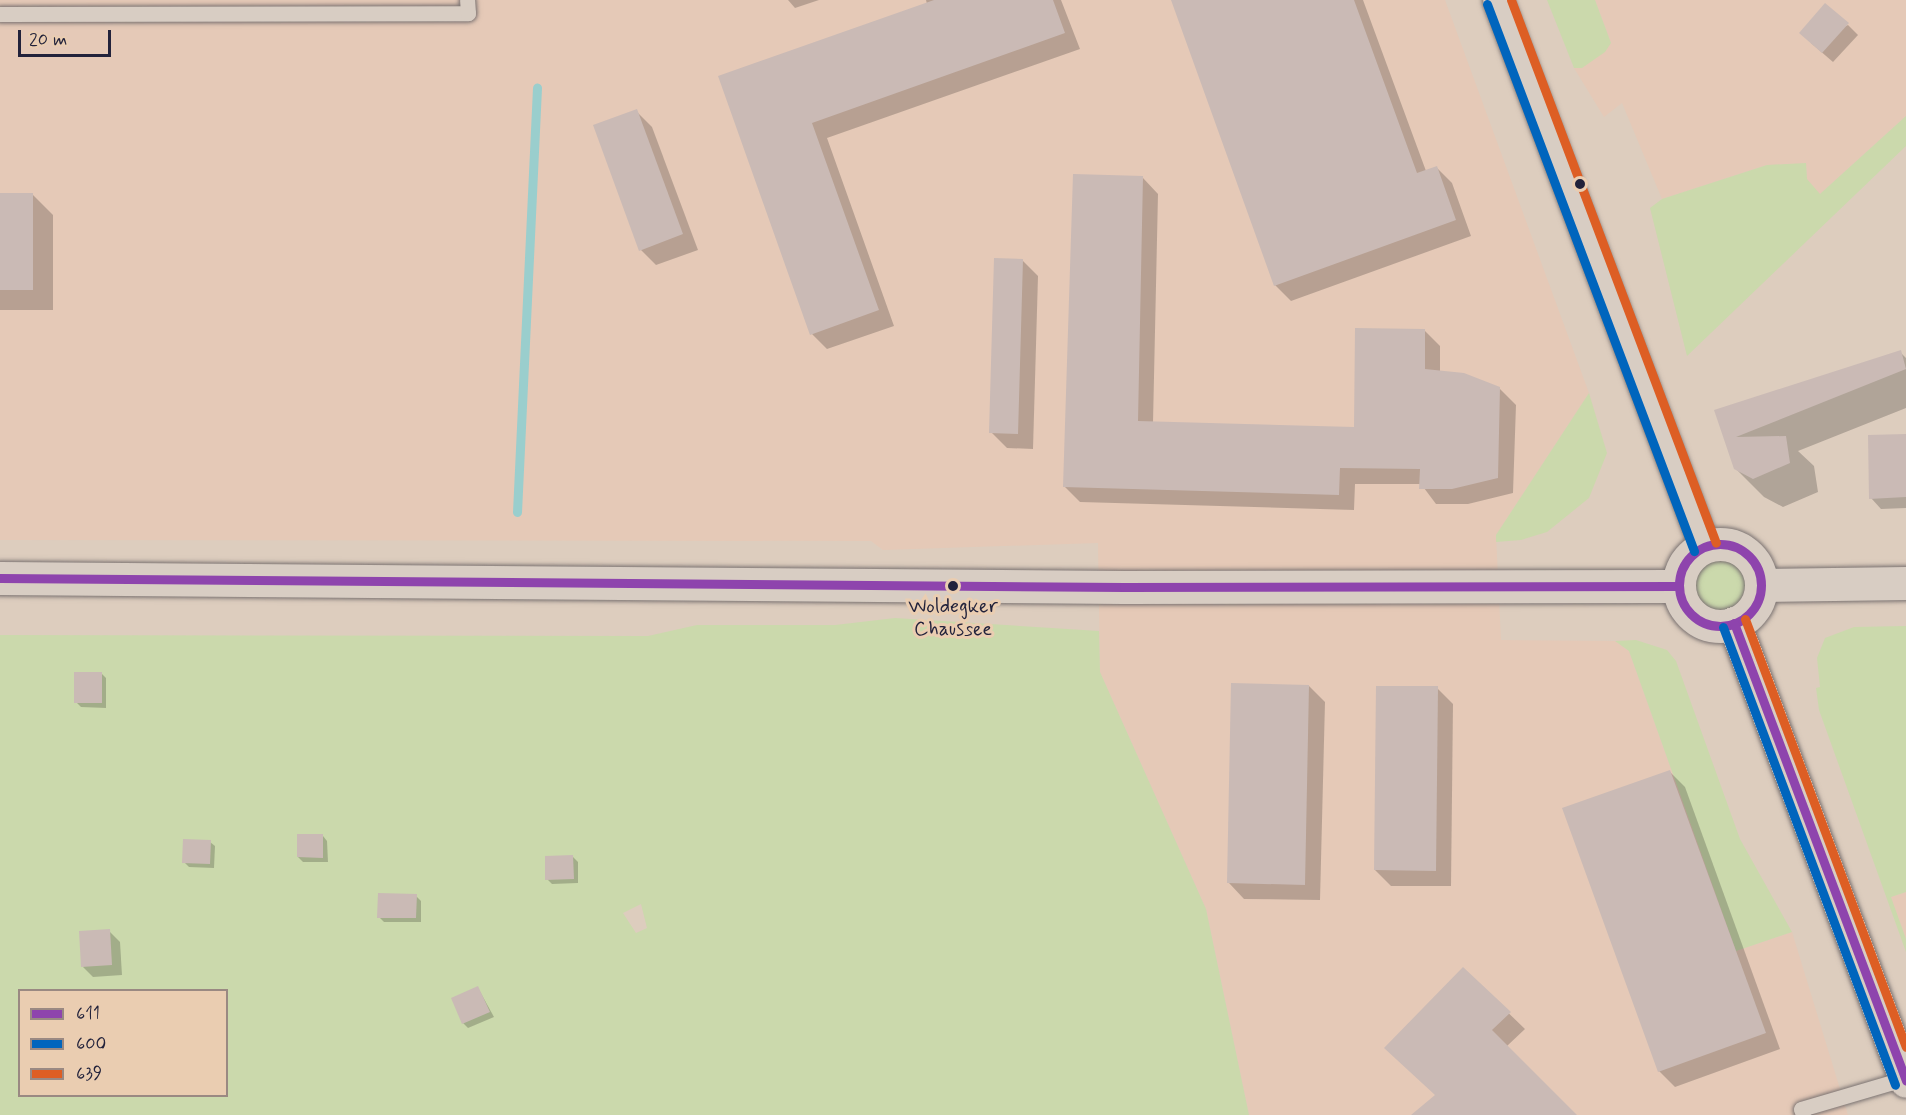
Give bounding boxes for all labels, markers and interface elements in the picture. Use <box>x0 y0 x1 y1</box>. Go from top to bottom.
scale bar <box>21 18 114 56</box>
text: 20 m <box>29 28 67 52</box>
unlabelled marker <box>1574 178 1586 190</box>
marker: Woldegker Chaussee <box>947 580 959 592</box>
place label: Woldegker Chaussee <box>908 595 998 642</box>
legend <box>18 989 228 1097</box>
text: 611 <box>76 1002 100 1026</box>
text: 600 <box>76 1032 106 1056</box>
text: 639 <box>76 1062 102 1086</box>

